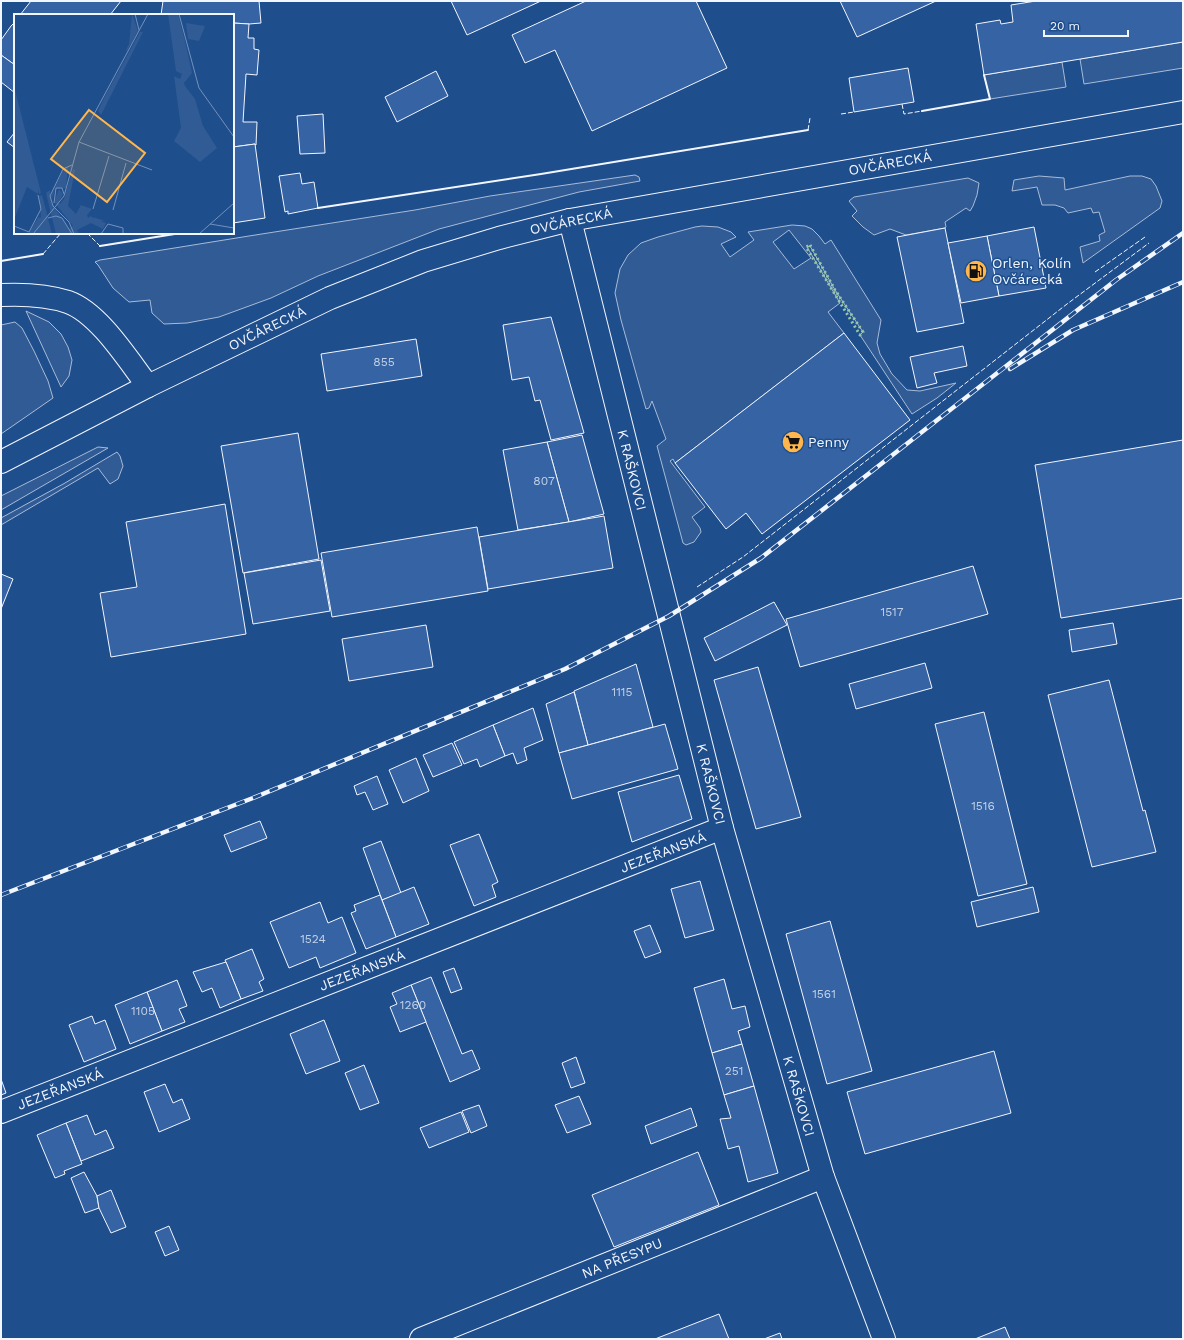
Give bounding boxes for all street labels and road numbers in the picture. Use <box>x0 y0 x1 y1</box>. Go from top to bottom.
street label: OVČÁRECKÁ <box>847 148 933 178</box>
street label: OVČÁRECKÁ <box>528 204 614 238</box>
street label: OVČÁRECKÁ <box>226 302 308 354</box>
street label: K RAŠKOVCI <box>614 428 650 512</box>
street label: K RAŠKOVCI <box>693 742 729 826</box>
street label: JEZEŘANSKÁ <box>618 828 708 876</box>
street label: JEZEŘANSKÁ <box>317 946 407 994</box>
street label: K RAŠKOVCI <box>780 1054 818 1138</box>
street label: JEZEŘANSKÁ <box>15 1065 105 1113</box>
street label: NA PŘESYPU <box>579 1235 665 1281</box>

